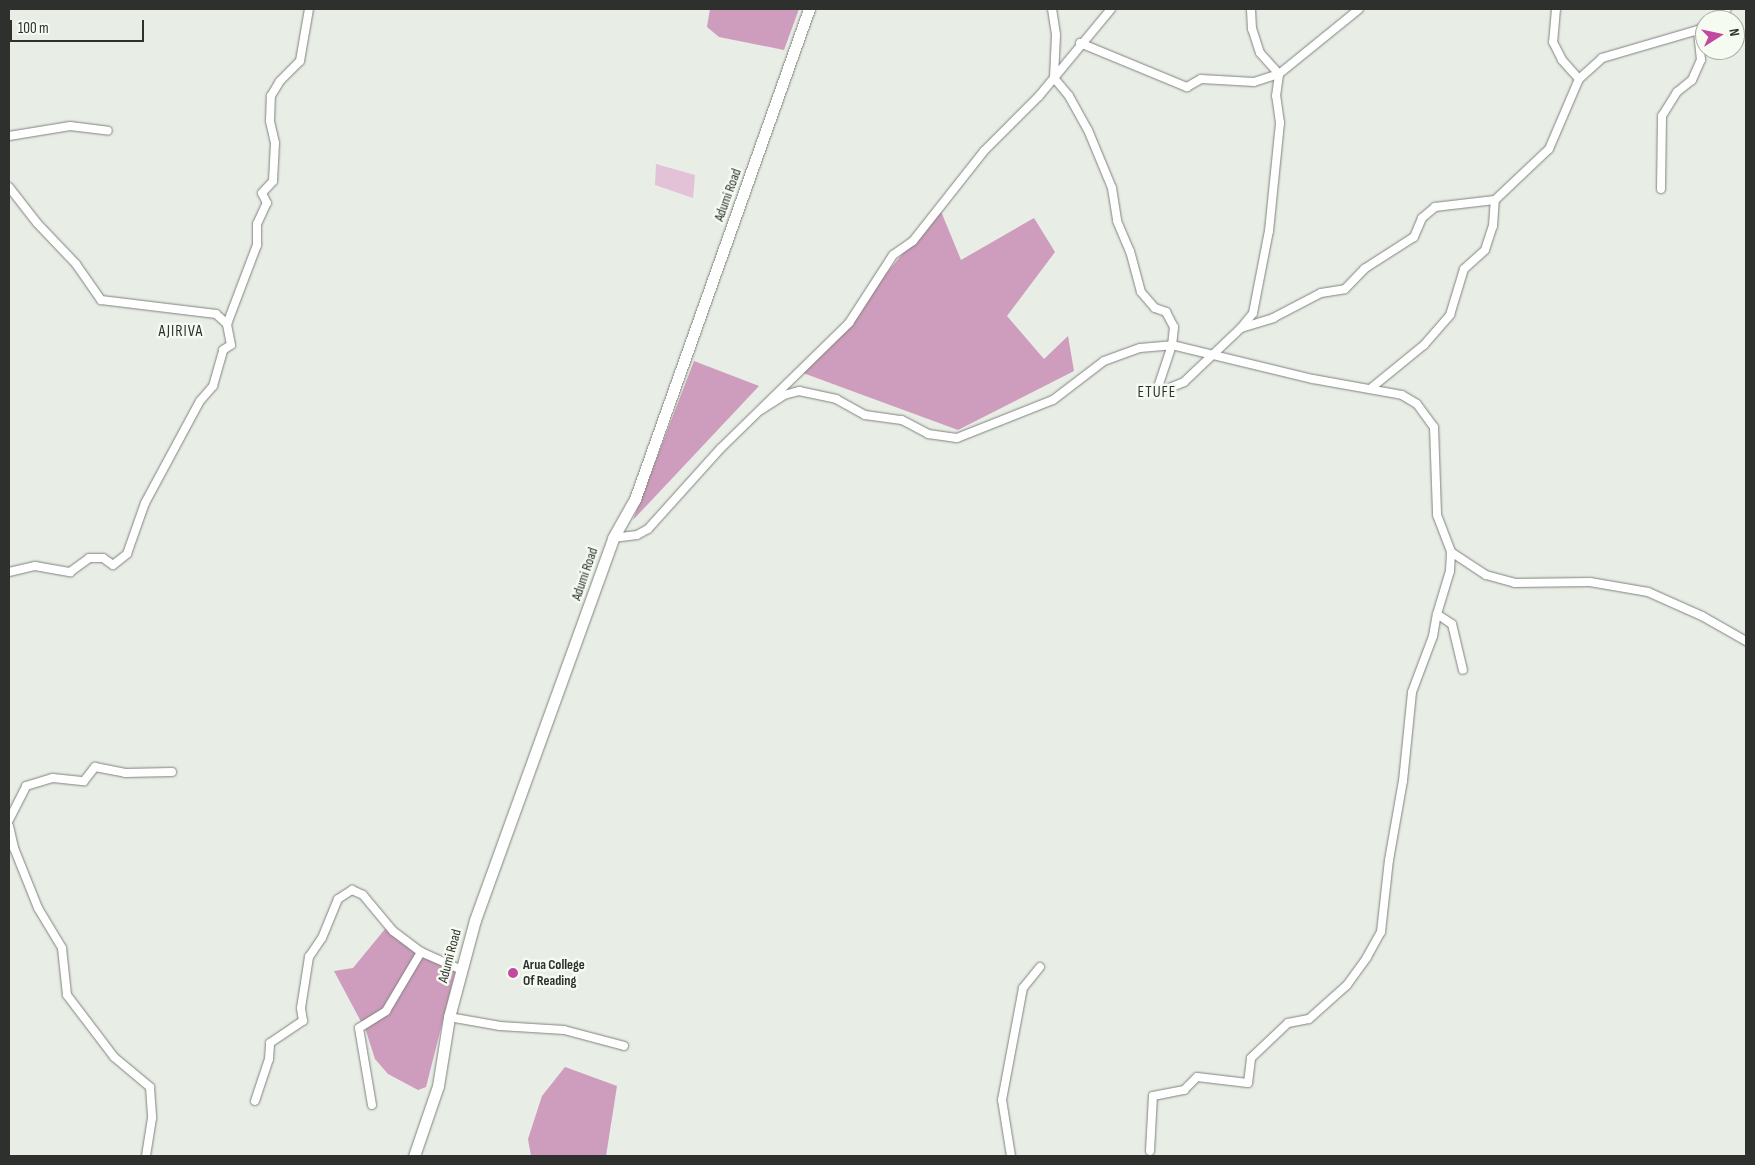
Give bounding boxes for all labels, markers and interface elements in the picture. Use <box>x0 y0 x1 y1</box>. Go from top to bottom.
scale bar <box>12 10 146 42</box>
north arrow <box>1695 10 1745 60</box>
text: 100 m <box>18 19 49 38</box>
text: N <box>1725 27 1743 38</box>
street label: Adumi Road <box>711 166 745 224</box>
district label: AJIRIVA <box>158 322 204 342</box>
district label: ETUFE <box>1137 383 1177 403</box>
street label: Adumi Road <box>568 545 602 603</box>
street label: Adumi Road <box>435 927 465 985</box>
place label: Arua College Of Reading <box>523 957 585 990</box>
marker: Arua College Of Reading <box>507 967 519 979</box>

